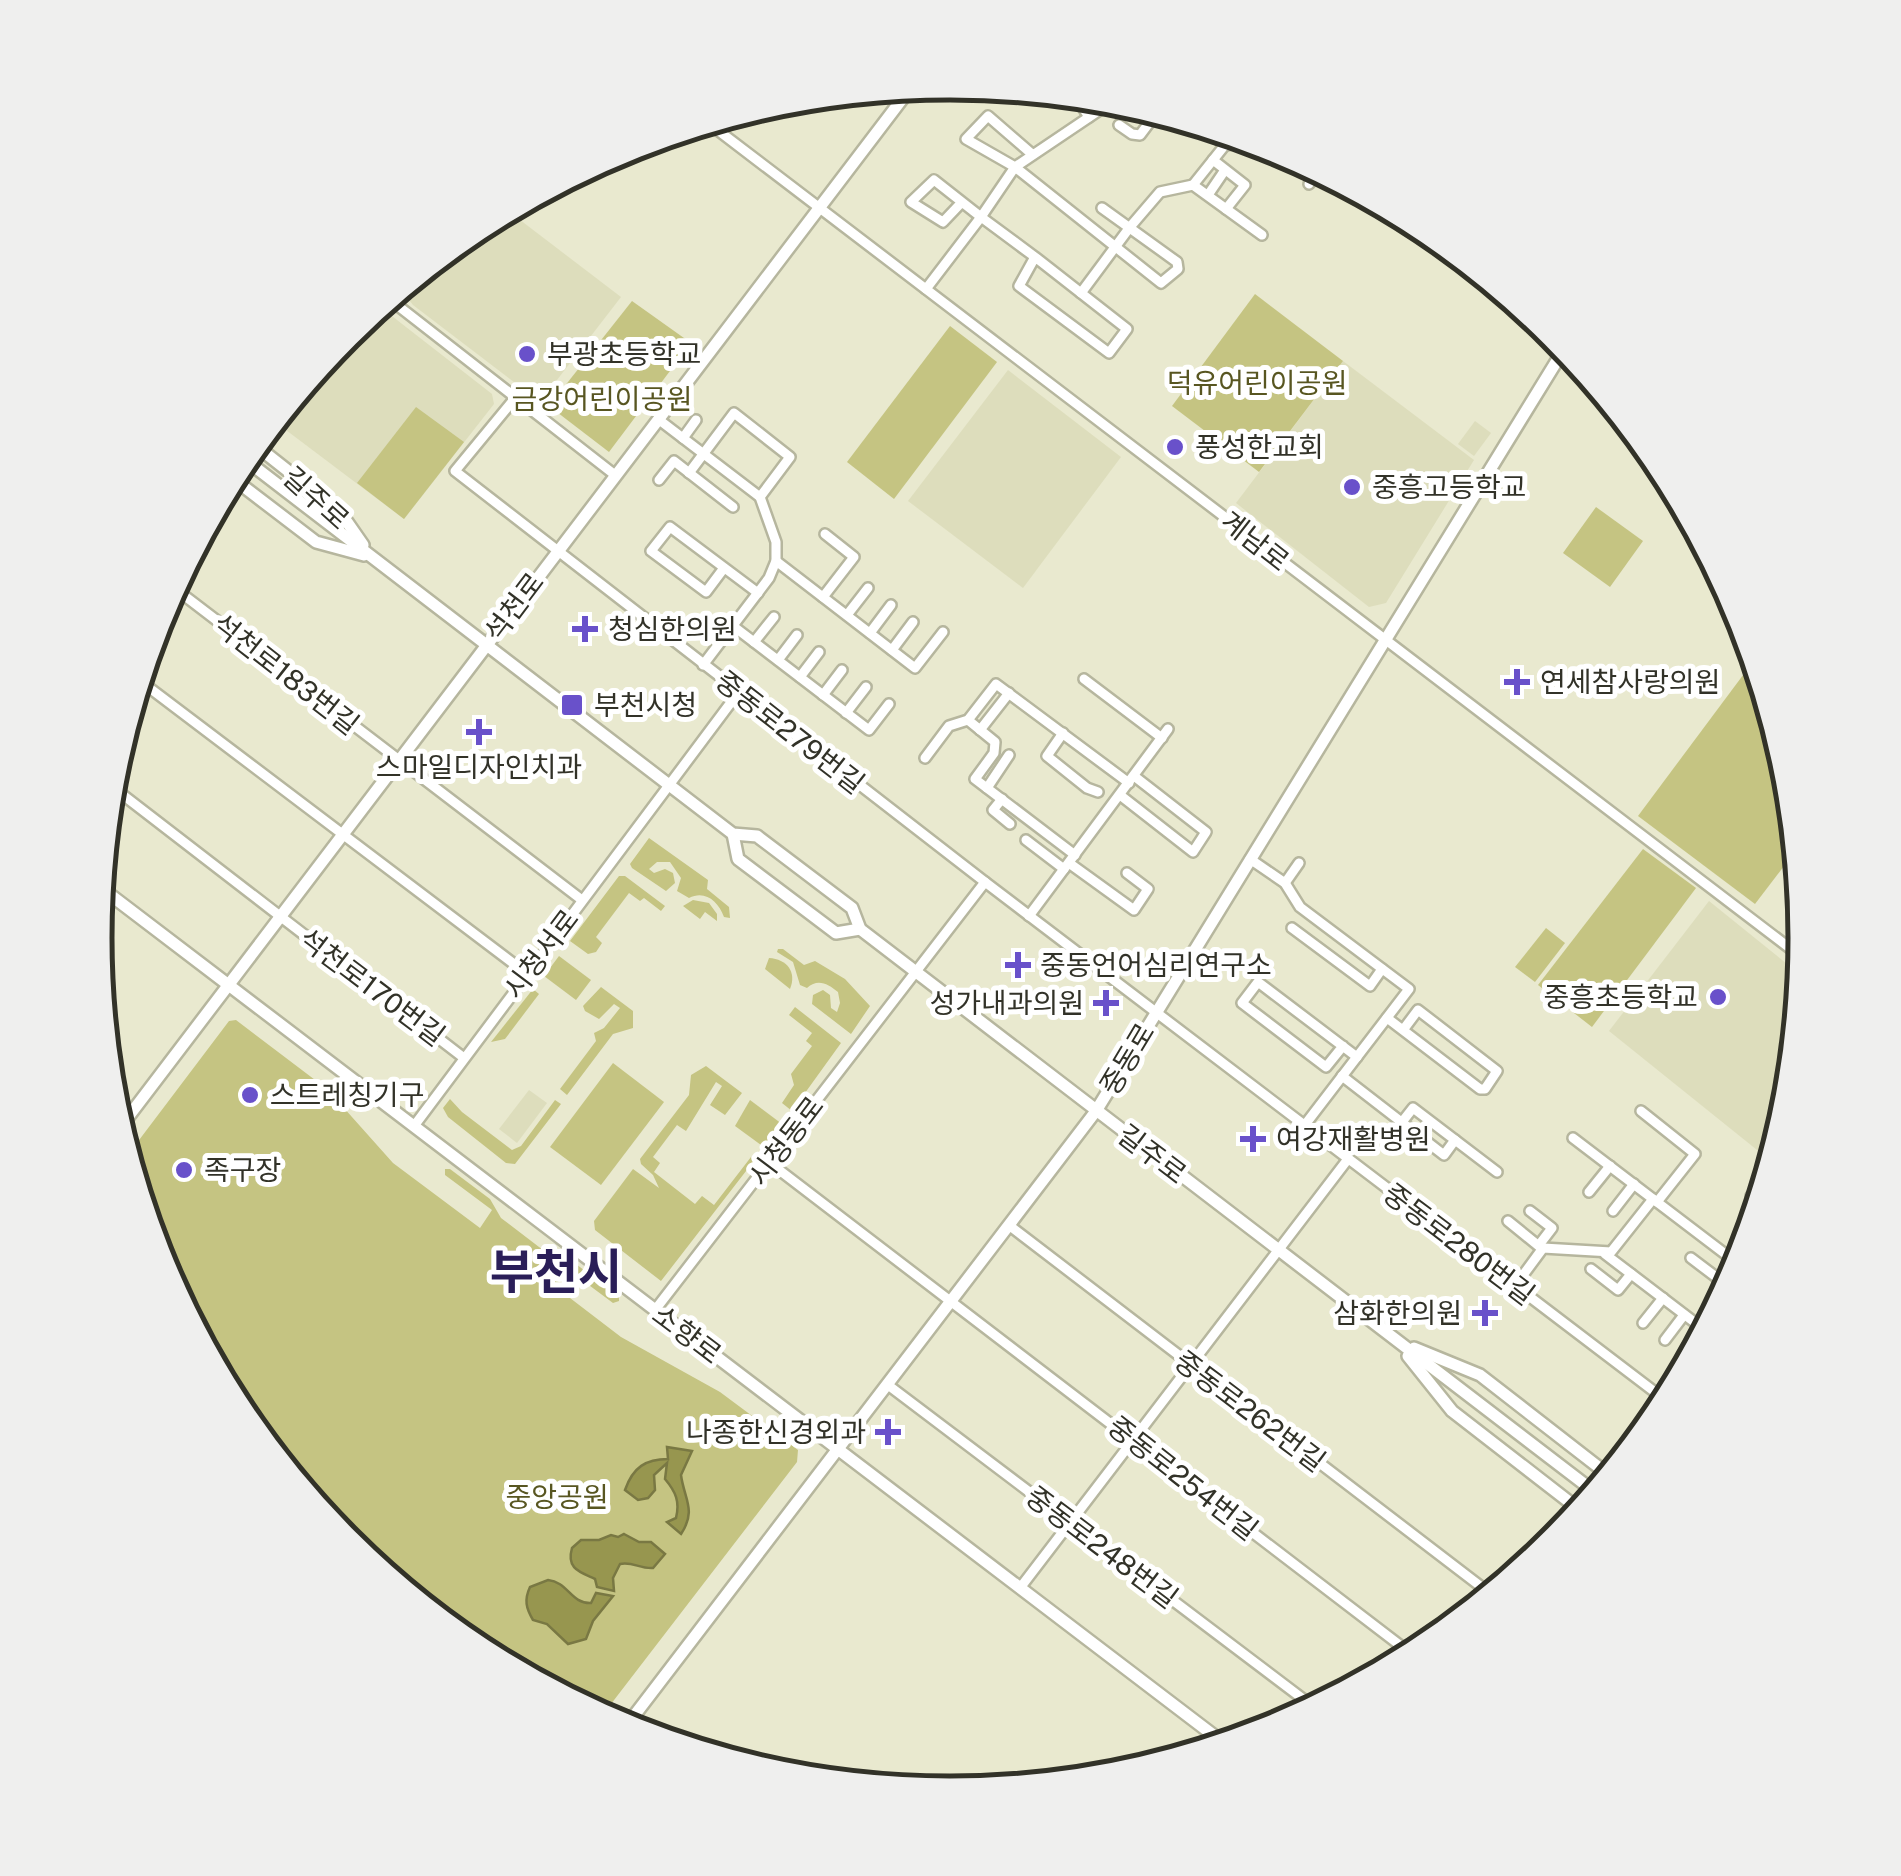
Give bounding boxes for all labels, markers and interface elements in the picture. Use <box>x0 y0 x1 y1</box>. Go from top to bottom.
place label: 부광초등학교 <box>547 337 702 370</box>
marker: 부광초등학교 <box>516 343 538 365</box>
park label: 덕유어린이공원 <box>1167 366 1347 399</box>
park label: 금강어린이공원 <box>512 382 692 415</box>
place label: 풍성한교회 <box>1195 430 1324 463</box>
marker: 풍성한교회 <box>1164 436 1186 458</box>
street label: 길주로 <box>277 460 356 536</box>
place label: 중흥고등학교 <box>1372 470 1527 503</box>
marker: 중흥고등학교 <box>1341 476 1363 498</box>
street label: 계남로 <box>1215 504 1296 577</box>
street label: 석천로 <box>477 566 550 647</box>
street label: 석천로183번길 <box>207 606 366 741</box>
place label: 청심한의원 <box>608 612 737 645</box>
marker: 청심한의원 <box>572 616 598 642</box>
street label: 중동로279번길 <box>710 663 871 800</box>
place label: 연세참사랑의원 <box>1540 665 1720 698</box>
marker: 연세참사랑의원 <box>1504 669 1530 695</box>
place label: 부천시청 <box>594 688 697 721</box>
marker: 부천시청 <box>559 692 585 718</box>
marker: 스마일디자인치과 <box>466 719 492 745</box>
place label: 스마일디자인치과 <box>376 750 582 783</box>
street label: 시청서로 <box>496 903 585 1005</box>
street label: 석천로170번길 <box>293 921 452 1052</box>
place label: 중동언어심리연구소 <box>1040 948 1272 981</box>
marker: 중동언어심리연구소 <box>1005 952 1031 978</box>
place label: 중흥초등학교 <box>1543 980 1698 1013</box>
place label: 성가내과의원 <box>929 986 1084 1019</box>
marker: 중흥초등학교 <box>1707 986 1729 1008</box>
marker: 성가내과의원 <box>1093 990 1119 1016</box>
street label: 중동로 <box>1093 1017 1161 1100</box>
place label: 스트레칭기구 <box>270 1078 425 1111</box>
marker: 스트레칭기구 <box>239 1084 261 1106</box>
street label: 시청동로 <box>741 1090 830 1192</box>
street label: 길주로 <box>1112 1117 1193 1190</box>
place label: 여강재활병원 <box>1276 1122 1431 1155</box>
marker: 여강재활병원 <box>1240 1126 1266 1152</box>
place label: 족구장 <box>204 1153 281 1186</box>
marker: 족구장 <box>173 1159 195 1181</box>
street label: 중동로280번길 <box>1377 1176 1541 1311</box>
district label: 부천시 <box>490 1243 622 1300</box>
place label: 삼화한의원 <box>1333 1296 1462 1329</box>
street label: 소향로 <box>647 1297 728 1370</box>
marker: 삼화한의원 <box>1472 1300 1498 1326</box>
street label: 중동로262번길 <box>1169 1343 1332 1478</box>
street label: 중동로254번길 <box>1102 1409 1265 1546</box>
place label: 나종한신경외과 <box>686 1415 866 1448</box>
marker: 나종한신경외과 <box>875 1419 901 1445</box>
street label: 중동로248번길 <box>1020 1479 1185 1614</box>
park label: 중앙공원 <box>505 1480 609 1513</box>

